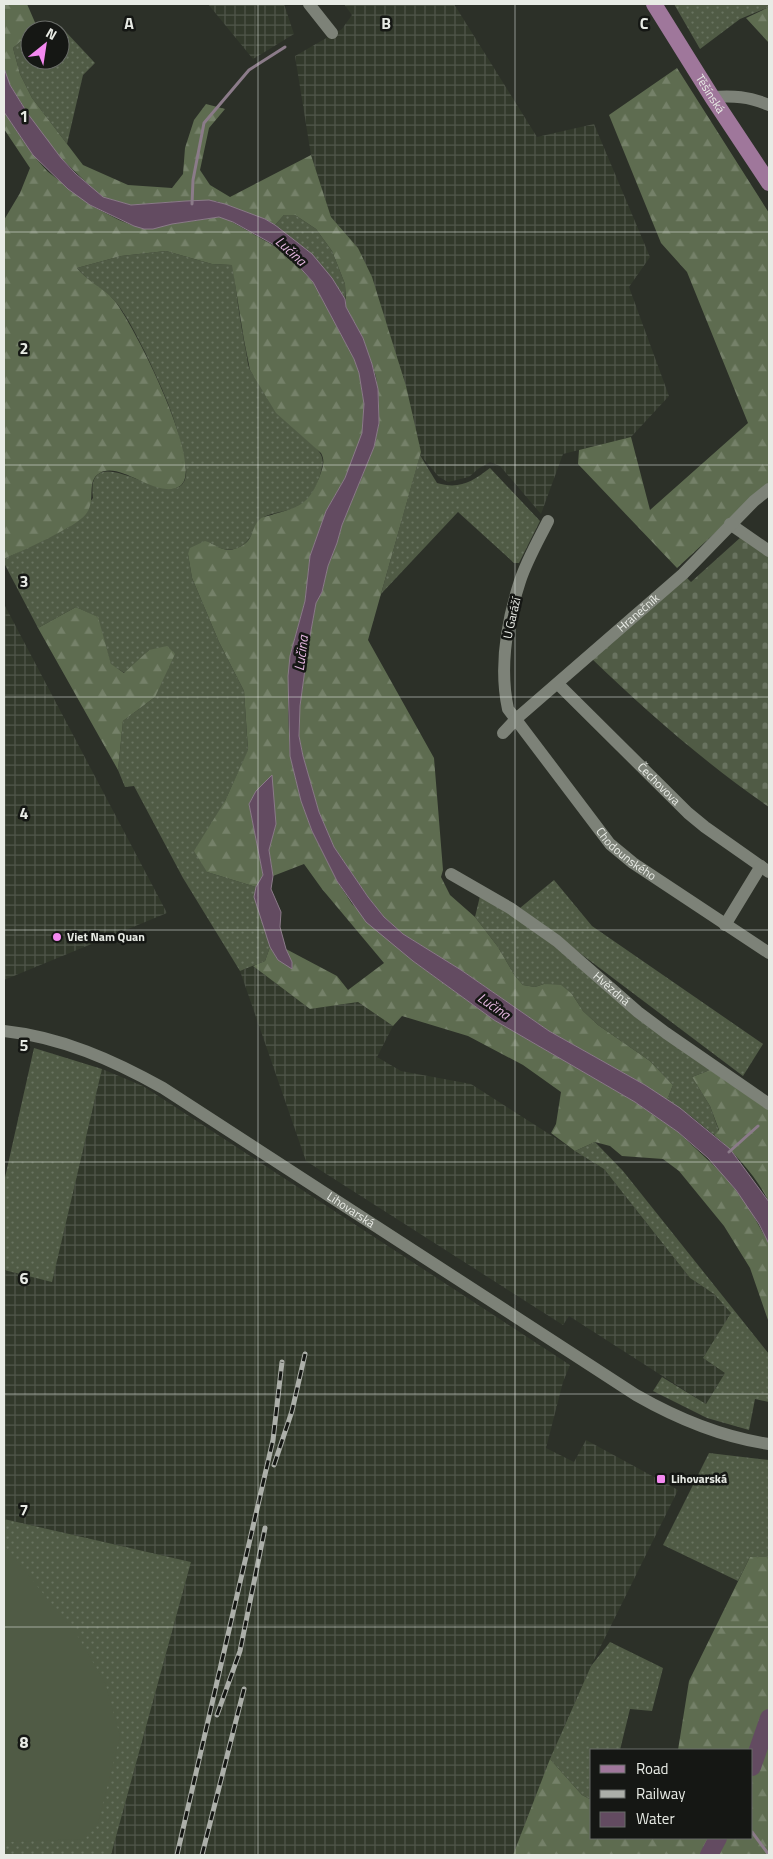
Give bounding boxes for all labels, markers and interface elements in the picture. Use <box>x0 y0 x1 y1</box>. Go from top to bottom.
text: A <box>124 11 134 35</box>
text: B <box>381 11 391 35</box>
text: C <box>640 11 649 35</box>
north arrow <box>20 20 70 70</box>
text: N <box>42 22 61 45</box>
street label: Těšínská <box>691 70 730 117</box>
text: 1 <box>20 104 28 128</box>
water label: Lučina <box>271 231 312 271</box>
text: 2 <box>20 336 28 360</box>
text: 3 <box>20 569 28 593</box>
street label: Hranečník <box>612 588 664 636</box>
street label: U Garáží <box>498 594 526 641</box>
water label: Lučina <box>288 633 313 672</box>
street label: Čechovova <box>633 758 685 809</box>
text: 4 <box>20 801 29 825</box>
street label: Chodounského <box>591 823 660 885</box>
place label: Viet Nam Quan <box>67 927 145 946</box>
marker: Viet Nam Quan <box>51 931 63 943</box>
street label: Hvězdná <box>589 967 635 1010</box>
water label: Lučina <box>474 987 516 1025</box>
text: 5 <box>20 1033 29 1057</box>
street label: Lihovarská <box>323 1187 379 1232</box>
text: 6 <box>20 1266 29 1290</box>
place label: Lihovarská <box>671 1469 727 1488</box>
marker: Lihovarská <box>655 1473 667 1485</box>
text: 7 <box>20 1498 28 1522</box>
text: 8 <box>20 1730 29 1754</box>
legend <box>590 1749 753 1839</box>
text: Road <box>636 1757 668 1780</box>
text: Railway <box>636 1782 686 1805</box>
text: Water <box>636 1807 675 1830</box>

